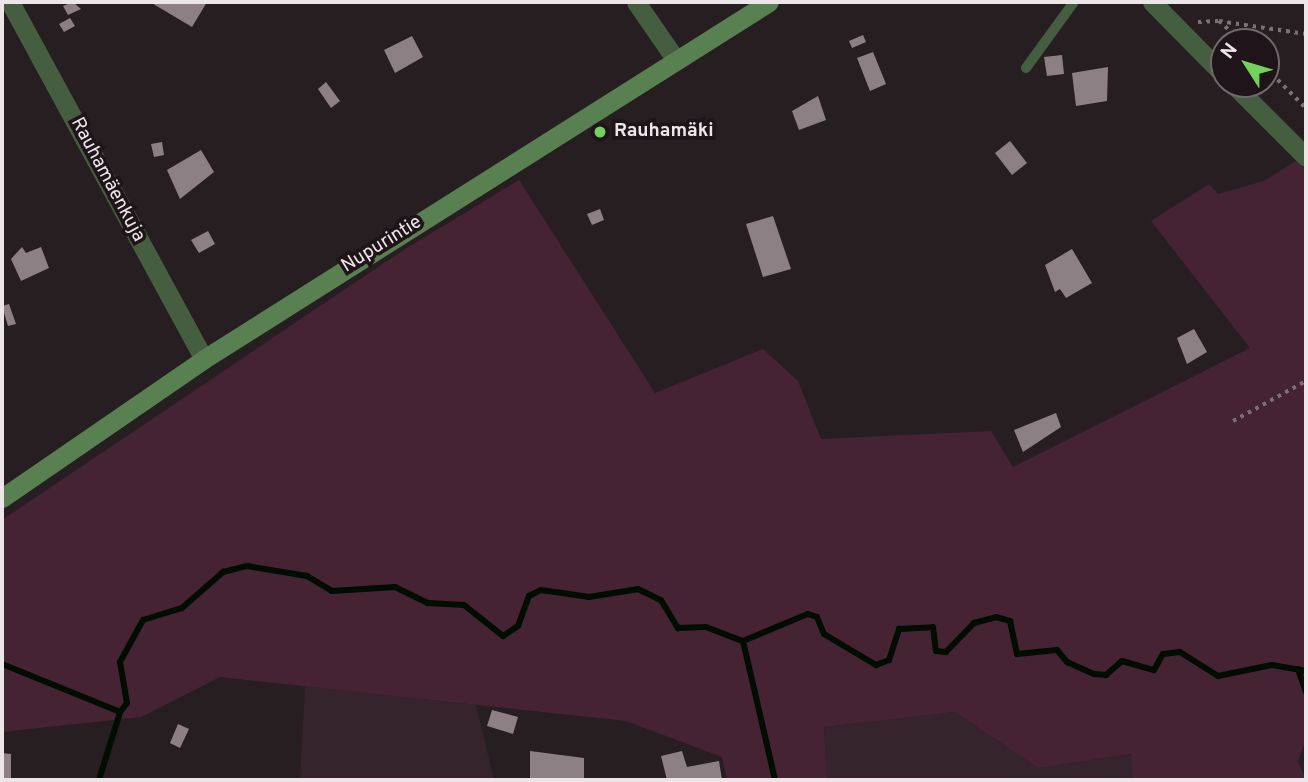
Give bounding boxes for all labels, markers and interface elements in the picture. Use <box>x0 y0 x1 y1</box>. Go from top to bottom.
north arrow <box>1210 28 1280 98</box>
text: N <box>1216 39 1244 64</box>
street label: Rauhamäenkuja <box>65 114 149 246</box>
place label: Rauhamäki <box>614 121 714 143</box>
marker: Rauhamäki <box>592 124 608 140</box>
street label: Nupurintie <box>338 211 426 279</box>

